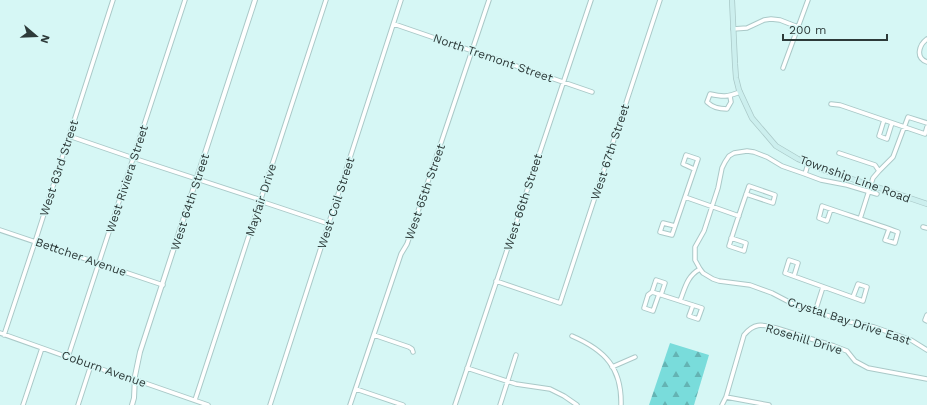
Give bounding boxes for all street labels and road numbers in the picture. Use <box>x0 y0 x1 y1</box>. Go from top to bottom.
street label: North Tremont Street <box>431 31 555 85</box>
street label: West 67th Street <box>588 102 632 202</box>
street label: West 63rd Street <box>37 118 81 218</box>
street label: West Riviera Street <box>103 123 151 235</box>
street label: West 65th Street <box>402 142 448 242</box>
street label: West 64th Street <box>168 152 212 252</box>
street label: West 66th Street <box>501 152 545 252</box>
street label: Township Line Road <box>798 152 912 206</box>
street label: West Coil Street <box>315 155 357 251</box>
street label: Mayfair Drive <box>243 162 279 238</box>
street label: Bettcher Avenue <box>34 235 129 279</box>
street label: Crystal Bay Drive East <box>786 294 912 348</box>
street label: Rosehill Drive <box>764 321 844 357</box>
street label: Coburn Avenue <box>60 348 148 390</box>

